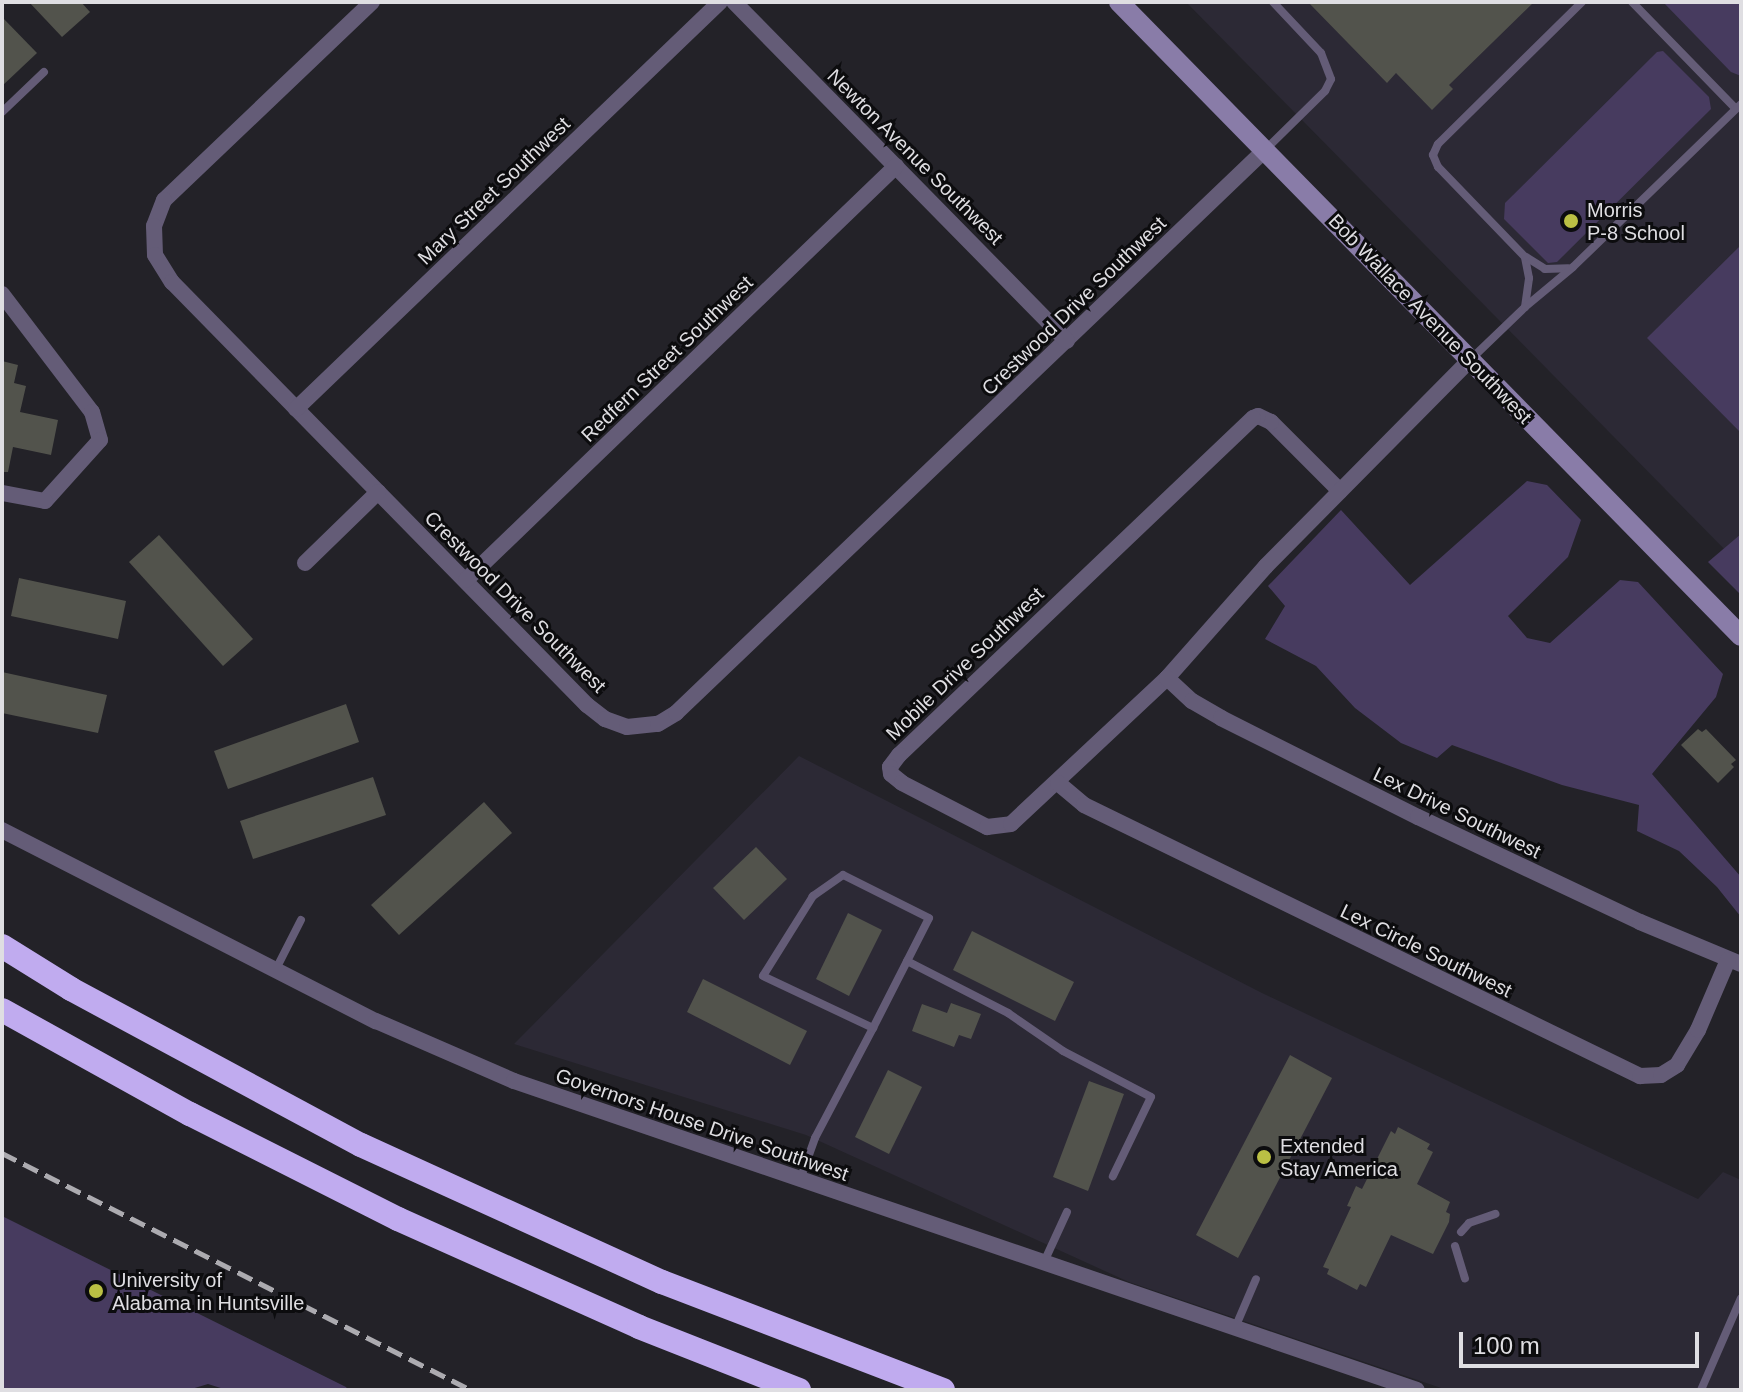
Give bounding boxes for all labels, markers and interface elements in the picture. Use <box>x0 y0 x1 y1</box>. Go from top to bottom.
street label: Newton Avenue Southwest <box>822 64 1008 250</box>
street label: Mary Street Southwest <box>413 112 575 270</box>
place label: Morris P-8 School <box>1587 198 1685 245</box>
street label: Bob Wallace Avenue Southwest <box>1323 209 1537 429</box>
street label: Crestwood Drive Southwest <box>977 212 1171 400</box>
marker: Morris P-8 School <box>1562 212 1580 230</box>
street label: Redfern Street Southwest <box>576 271 758 447</box>
street label: Crestwood Drive Southwest <box>419 506 611 698</box>
street label: Mobile Drive Southwest <box>881 582 1049 746</box>
street label: Lex Drive Southwest <box>1369 762 1545 864</box>
street label: Lex Circle Southwest <box>1336 899 1516 1003</box>
street label: Governors House Drive Southwest <box>553 1064 851 1186</box>
place label: Extended Stay America <box>1280 1134 1399 1181</box>
marker: Extended Stay America <box>1255 1148 1273 1166</box>
place label: University of Alabama in Huntsville <box>112 1268 304 1315</box>
marker: University of Alabama in Huntsville <box>87 1282 105 1300</box>
scale bar <box>1463 1316 1703 1366</box>
text: 100 m <box>1473 1332 1540 1359</box>

